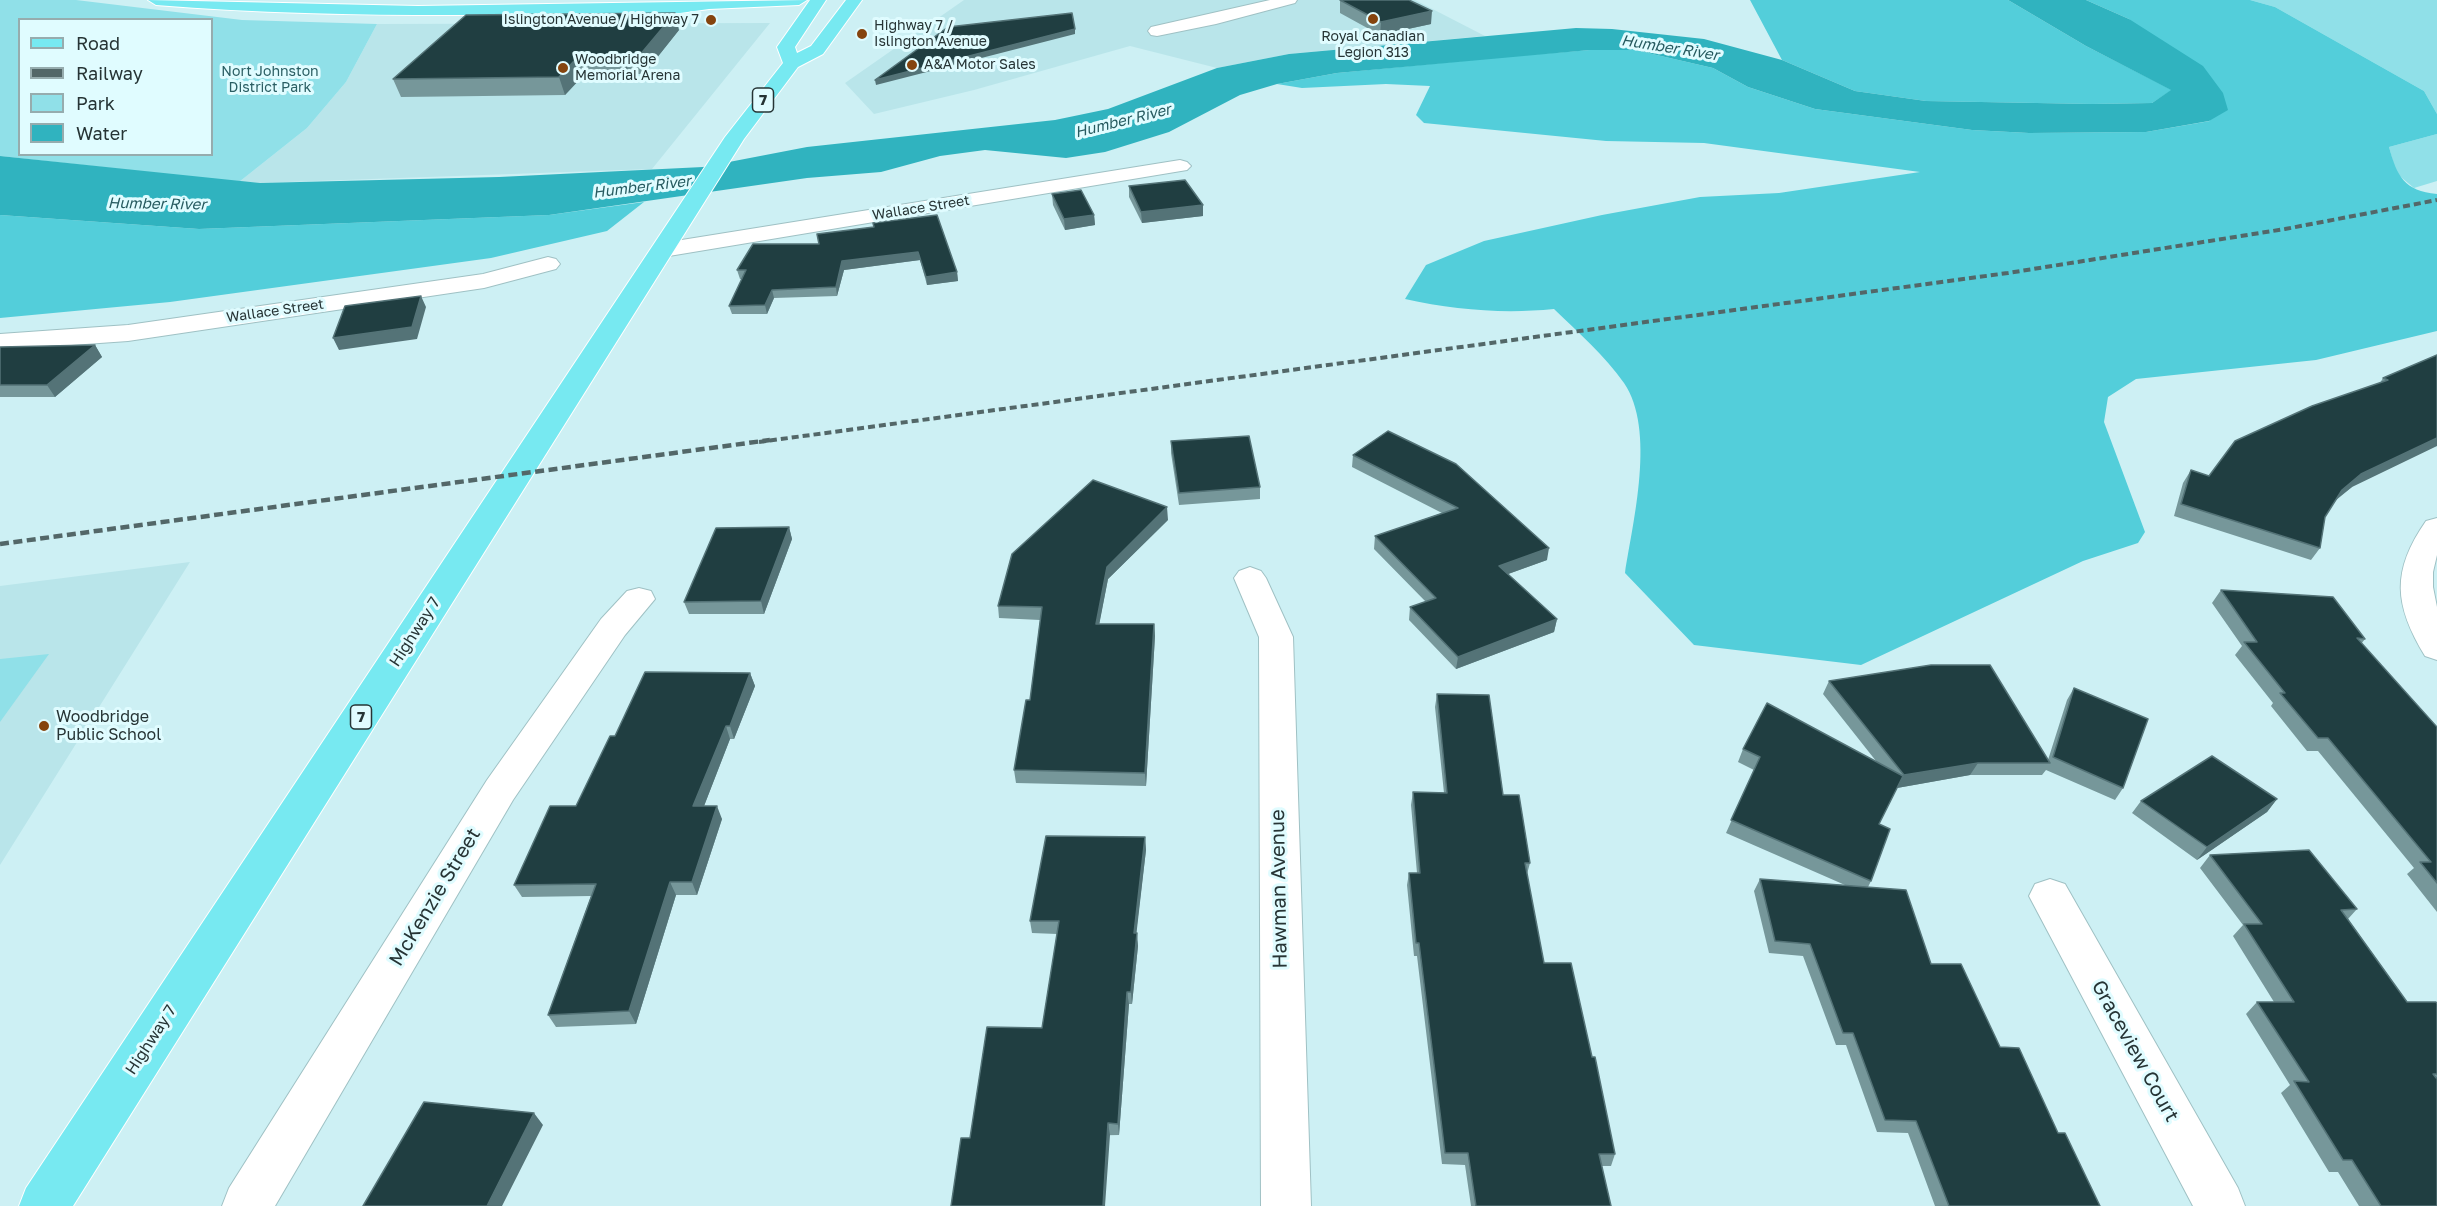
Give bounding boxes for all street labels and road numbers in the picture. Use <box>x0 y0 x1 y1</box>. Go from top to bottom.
road number: 7 <box>752 88 774 112</box>
street label: Wallace Street <box>871 192 971 224</box>
street label: Wallace Street <box>225 296 325 326</box>
street label: Highway 7 <box>385 594 445 670</box>
road number: 7 <box>350 705 372 729</box>
street label: Hawman Avenue <box>1266 809 1292 969</box>
street label: McKenzie Street <box>384 824 486 970</box>
street label: Graceview Court <box>2086 976 2184 1126</box>
street label: Highway 7 <box>121 1002 181 1078</box>

